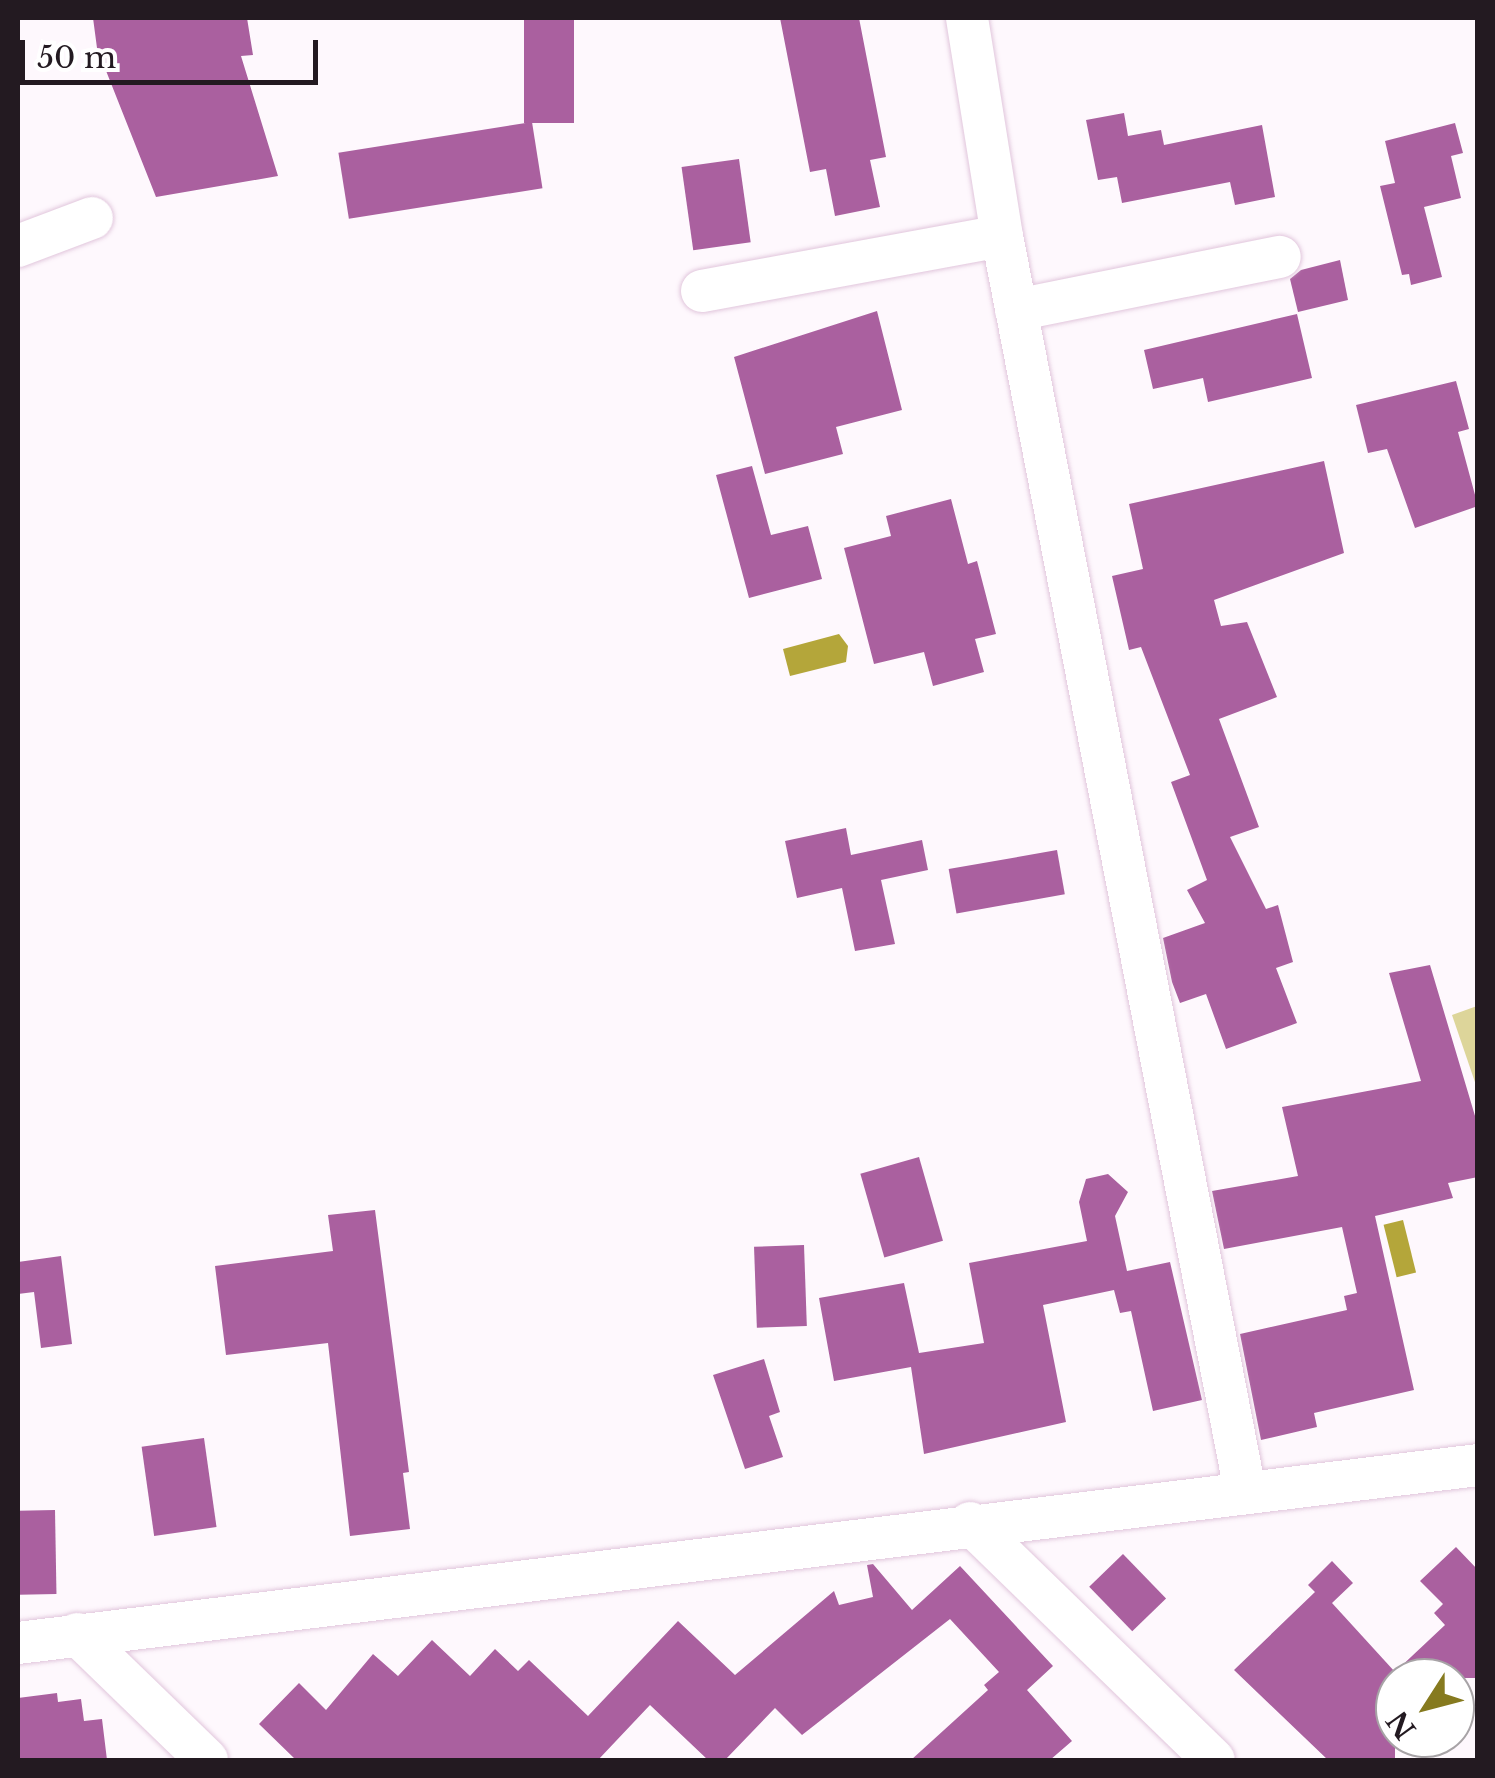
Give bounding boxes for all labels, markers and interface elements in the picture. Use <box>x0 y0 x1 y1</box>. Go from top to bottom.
scale bar <box>25 20 322 82</box>
text: 50 m <box>37 39 116 76</box>
north arrow <box>1375 1658 1475 1758</box>
text: N <box>1380 1704 1424 1746</box>

